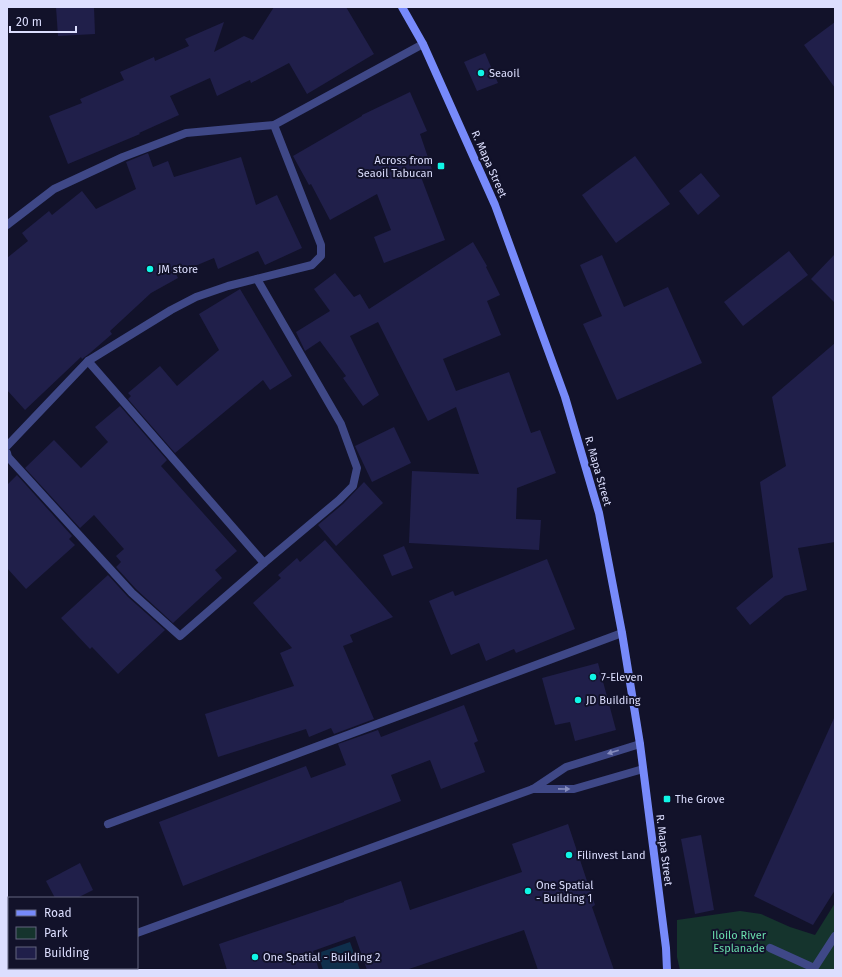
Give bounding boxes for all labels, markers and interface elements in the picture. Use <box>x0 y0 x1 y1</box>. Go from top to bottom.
scale bar <box>10 8 76 34</box>
text: 20 m <box>16 15 42 29</box>
place label: Seaoil <box>489 67 520 80</box>
marker: Seaoil <box>476 68 486 78</box>
street label: R. Mapa Street <box>468 129 510 200</box>
place label: Across from Seaoil Tabucan <box>358 154 433 180</box>
marker: Across from Seaoil Tabucan <box>436 161 446 171</box>
place label: JM store <box>158 263 198 276</box>
marker: JM store <box>145 264 155 274</box>
street label: R. Mapa Street <box>582 435 614 507</box>
place label: 7-Eleven <box>601 671 643 684</box>
marker: 7-Eleven <box>588 672 598 682</box>
place label: JD Building <box>586 694 641 707</box>
marker: JD Building <box>573 695 583 705</box>
one-way arrow <box>607 749 619 755</box>
one-way arrow <box>558 786 571 792</box>
place label: The Grove <box>675 793 725 806</box>
marker: The Grove <box>662 794 672 804</box>
street label: R. Mapa Street <box>653 814 675 887</box>
place label: Filinvest Land <box>577 849 646 862</box>
marker: Filinvest Land <box>564 850 574 860</box>
place label: One Spatial - Building 1 <box>536 879 594 905</box>
marker: One Spatial - Building 1 <box>523 886 533 896</box>
legend <box>8 897 138 969</box>
text: Road <box>44 906 72 920</box>
text: Park <box>44 926 68 940</box>
park label: Iloilo River Esplanade <box>712 929 767 955</box>
text: Building <box>44 946 90 960</box>
place label: One Spatial - Building 2 <box>263 951 380 964</box>
marker: One Spatial - Building 2 <box>250 952 260 962</box>

